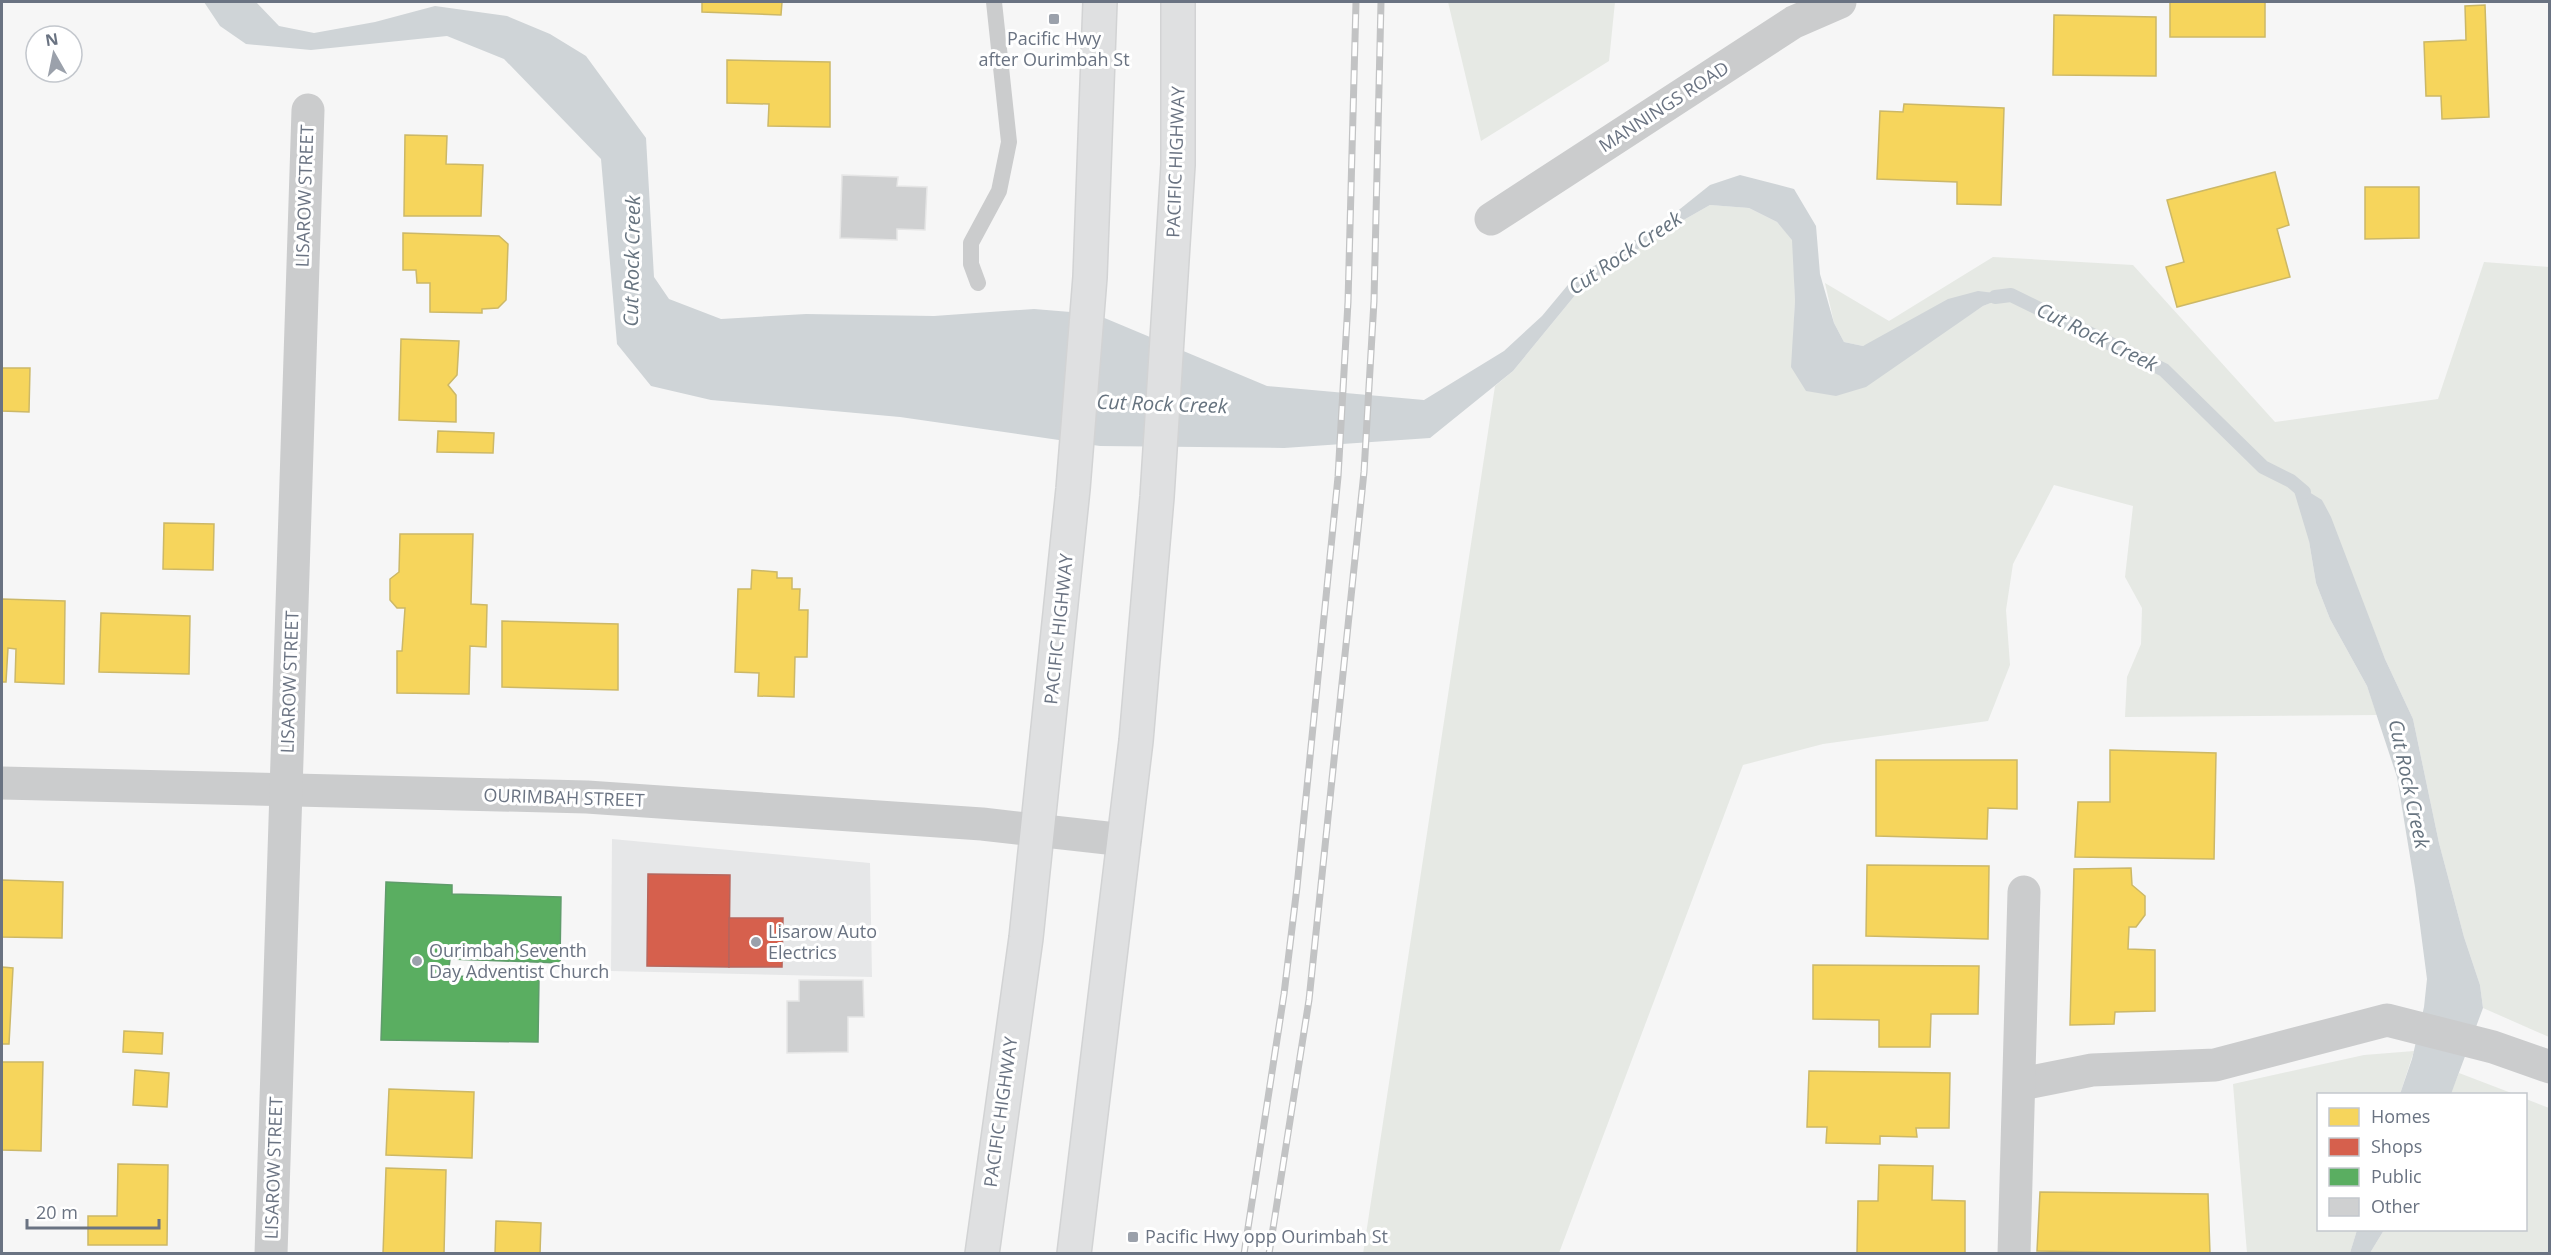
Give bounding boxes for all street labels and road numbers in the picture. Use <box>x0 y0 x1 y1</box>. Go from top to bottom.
street label: MANNINGS ROAD <box>1594 55 1733 157</box>
street label: PACIFIC HIGHWAY <box>1160 85 1190 238</box>
street label: LISAROW STREET <box>290 124 318 268</box>
street label: PACIFIC HIGHWAY <box>1038 551 1078 706</box>
street label: LISAROW STREET <box>275 610 303 754</box>
street label: OURIMBAH STREET <box>483 782 645 812</box>
street label: PACIFIC HIGHWAY <box>978 1034 1023 1189</box>
street label: LISAROW STREET <box>259 1096 287 1240</box>

